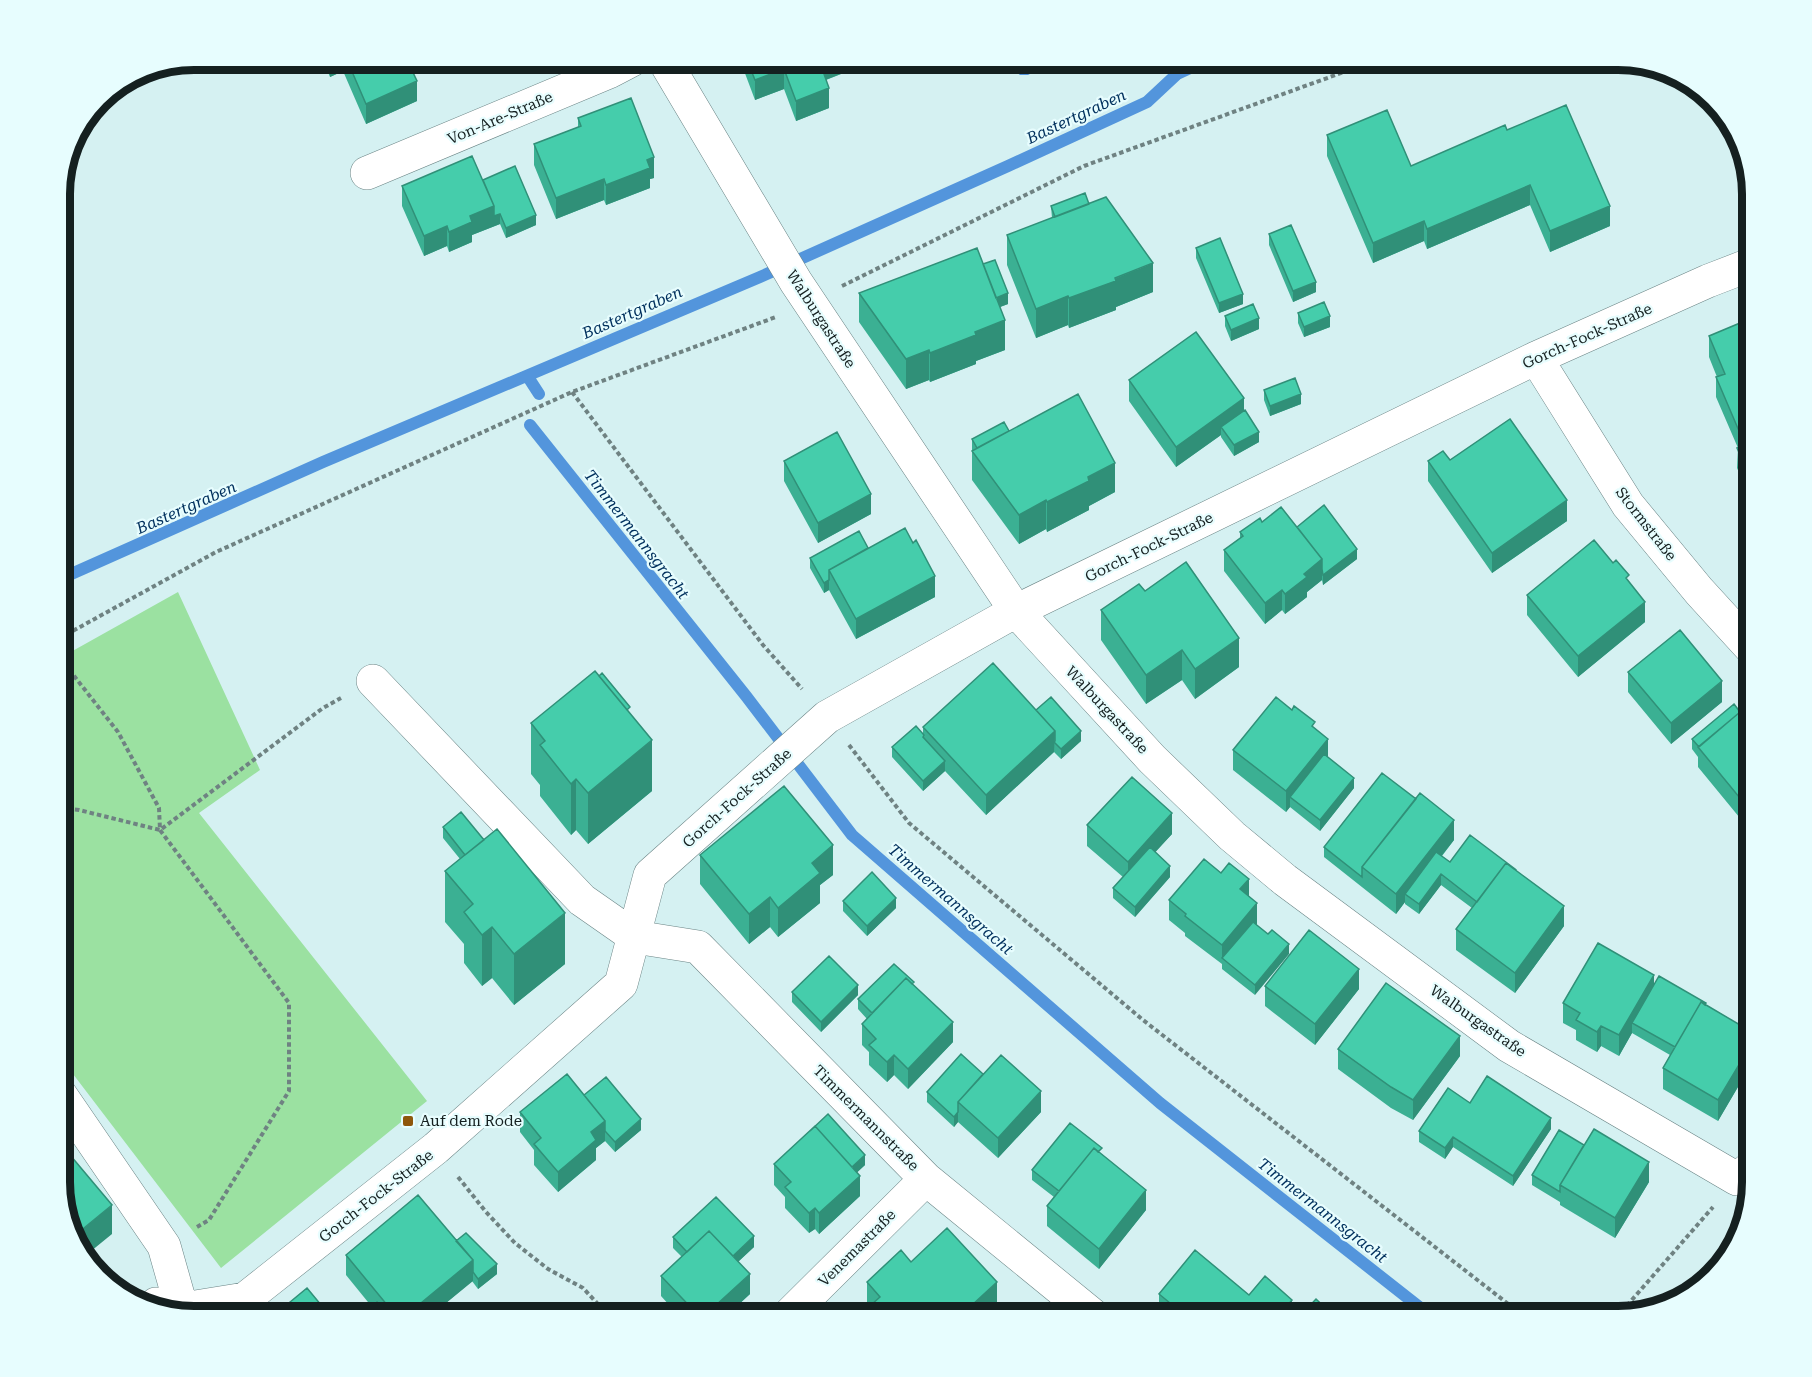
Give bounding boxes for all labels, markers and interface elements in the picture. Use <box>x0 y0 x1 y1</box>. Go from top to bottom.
water label: Bastertgraben <box>1023 85 1129 148</box>
street label: Von-Are-Straße <box>445 88 555 148</box>
street label: Walburgastraße <box>783 267 859 371</box>
water label: Bastertgraben <box>578 282 685 343</box>
street label: Gorch-Fock-Straße <box>1519 299 1655 373</box>
water label: Timmermannsgracht <box>580 466 693 603</box>
water label: Bastertgraben <box>132 477 239 538</box>
street label: Stormstraße <box>1612 484 1680 564</box>
street label: Gorch-Fock-Straße <box>1082 508 1216 586</box>
street label: Walburgastraße <box>1062 662 1152 758</box>
street label: Gorch-Fock-Straße <box>679 745 795 851</box>
water label: Timmermannsgracht <box>884 840 1017 959</box>
street label: Walburgastraße <box>1426 981 1530 1061</box>
street label: Timmermannstraße <box>809 1061 923 1175</box>
place label: Auf dem Rode <box>420 1112 522 1130</box>
marker: Auf dem Rode <box>401 1114 415 1128</box>
street label: Gorch-Fock-Straße <box>315 1146 437 1246</box>
water label: Timmermannsgracht <box>1254 1154 1391 1267</box>
street label: Venemastraße <box>815 1206 899 1290</box>

